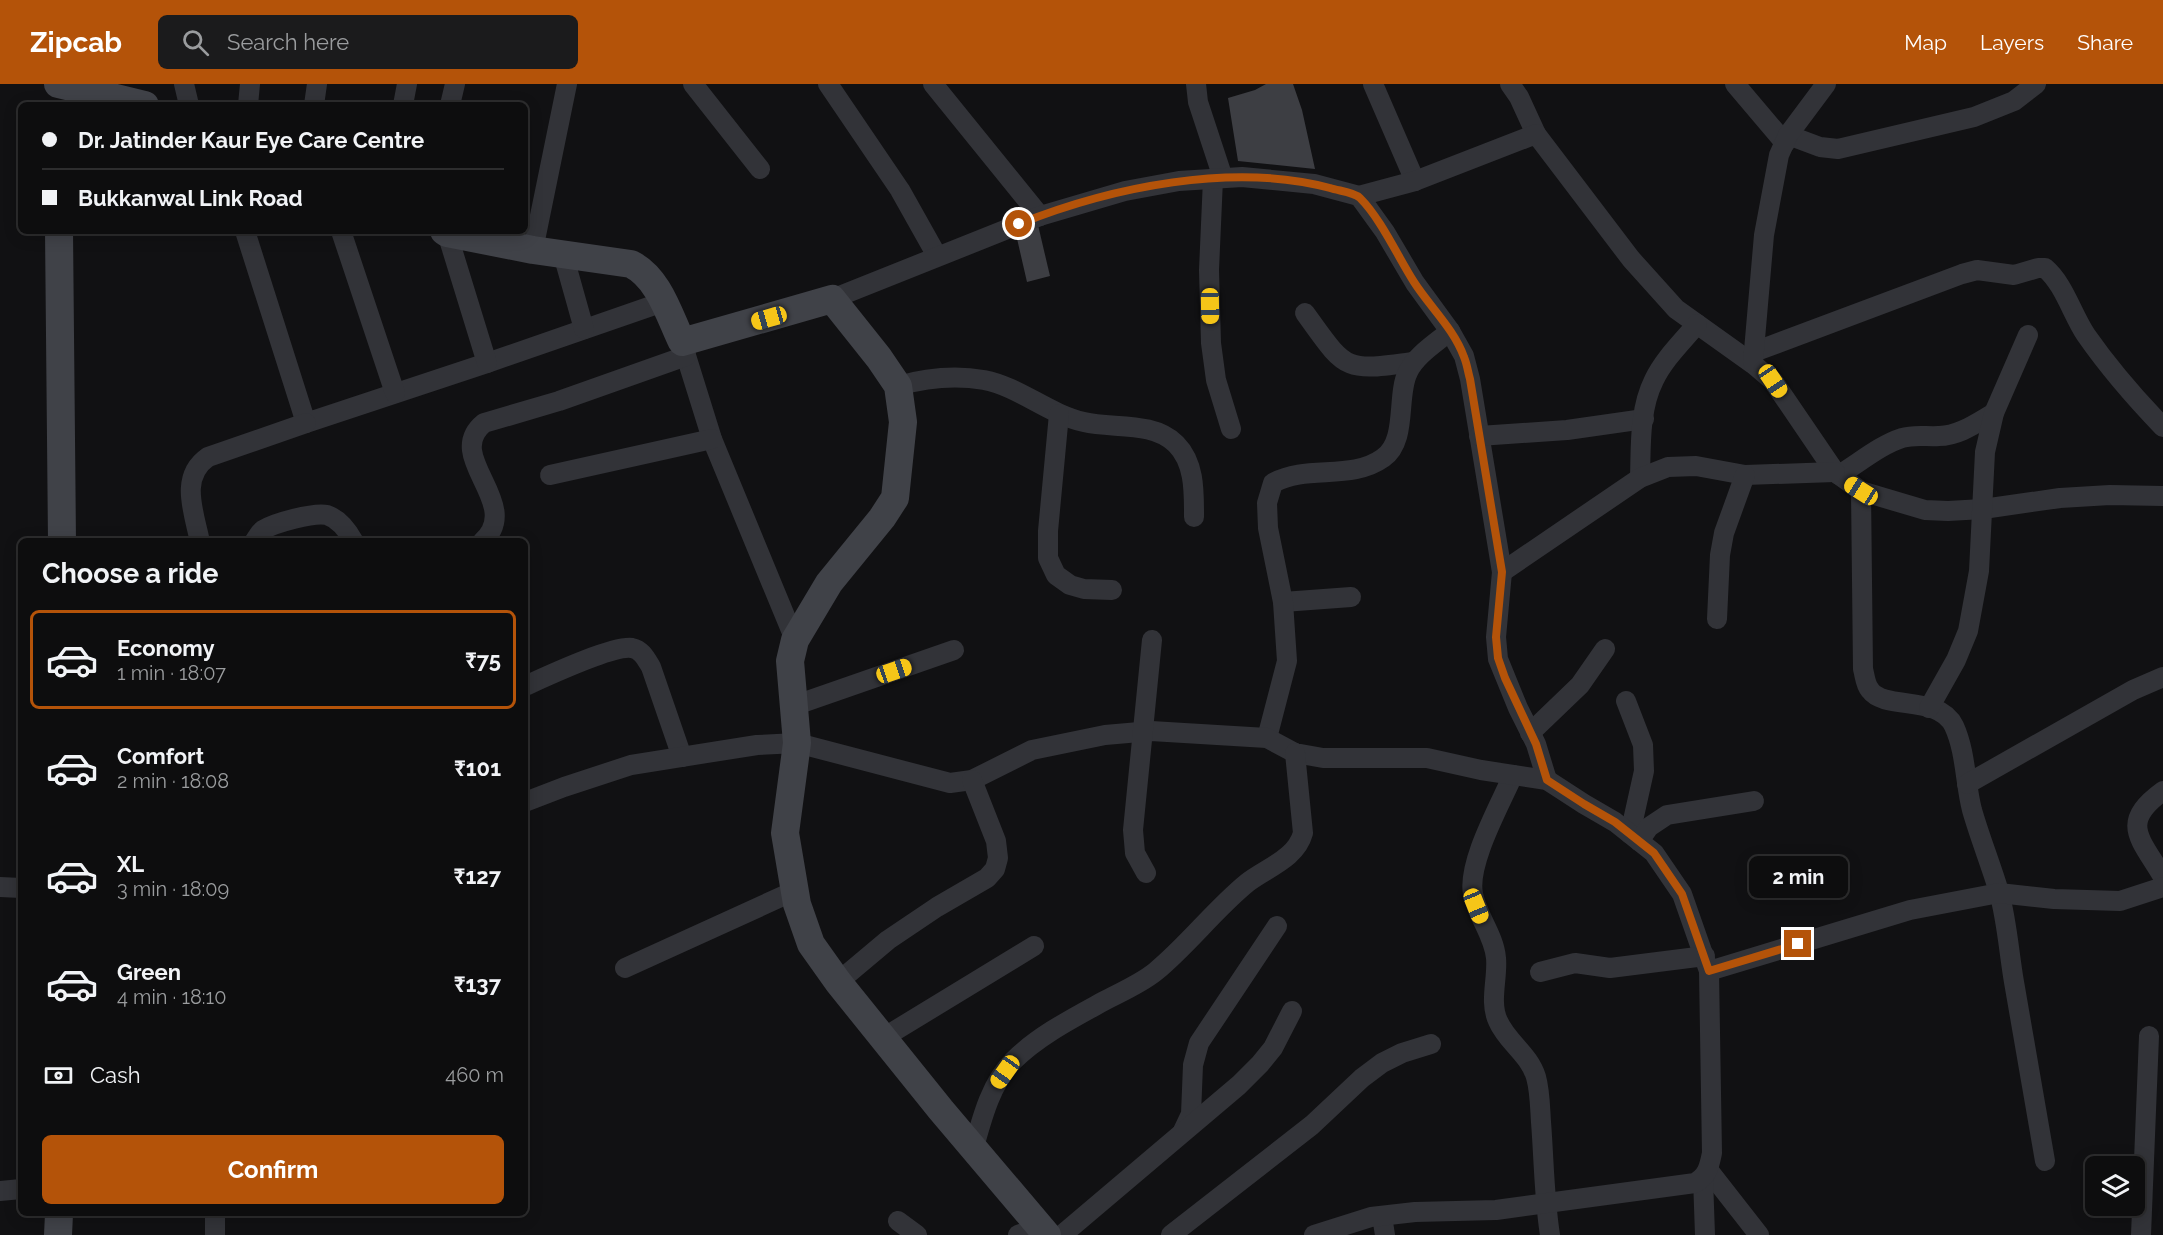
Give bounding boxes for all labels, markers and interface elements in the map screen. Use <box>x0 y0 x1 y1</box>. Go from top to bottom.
search box <box>158 15 578 69</box>
text: Zipcab <box>30 26 122 59</box>
icon: search <box>179 26 212 59</box>
text: Search here <box>227 29 349 55</box>
text: Map <box>1904 30 1947 55</box>
text: Layers <box>1980 30 2044 55</box>
text: Share <box>2077 30 2133 55</box>
text: Dr. Jatinder Kaur Eye Care Centre <box>78 127 424 153</box>
text: Bukkanwal Link Road <box>78 185 303 211</box>
route start <box>1005 210 1032 237</box>
car <box>1201 288 1219 324</box>
car <box>749 304 789 332</box>
car <box>1755 361 1791 401</box>
car <box>1841 474 1881 508</box>
text: Choose a ride <box>42 558 218 589</box>
icon: car <box>45 633 99 687</box>
text: Economy <box>117 635 215 661</box>
text: ₹75 <box>465 647 501 673</box>
car <box>874 657 914 685</box>
text: 1 min · 18:07 <box>117 661 226 685</box>
icon: car <box>45 741 99 795</box>
text: Comfort <box>117 743 204 769</box>
text: ₹101 <box>454 755 501 781</box>
text: 2 min · 18:08 <box>117 769 229 793</box>
icon: car <box>45 849 99 903</box>
text: XL <box>117 851 144 877</box>
callout: 2 min <box>1748 857 1848 899</box>
text: ₹127 <box>454 863 501 889</box>
text: 2 min <box>1773 865 1824 889</box>
text: 3 min · 18:09 <box>117 877 229 901</box>
car <box>1461 886 1491 926</box>
route end <box>1784 930 1811 957</box>
icon: car <box>45 957 99 1011</box>
text: Green <box>117 959 181 985</box>
text: ₹137 <box>454 971 501 997</box>
text: 4 min · 18:10 <box>117 985 226 1009</box>
car <box>987 1052 1023 1092</box>
icon: cash <box>42 1059 75 1092</box>
text: Cash <box>90 1062 141 1088</box>
text: 460 m <box>445 1063 504 1087</box>
button: Confirm <box>42 1135 504 1204</box>
map controls <box>2085 1156 2145 1216</box>
button: layers <box>2085 1156 2145 1216</box>

